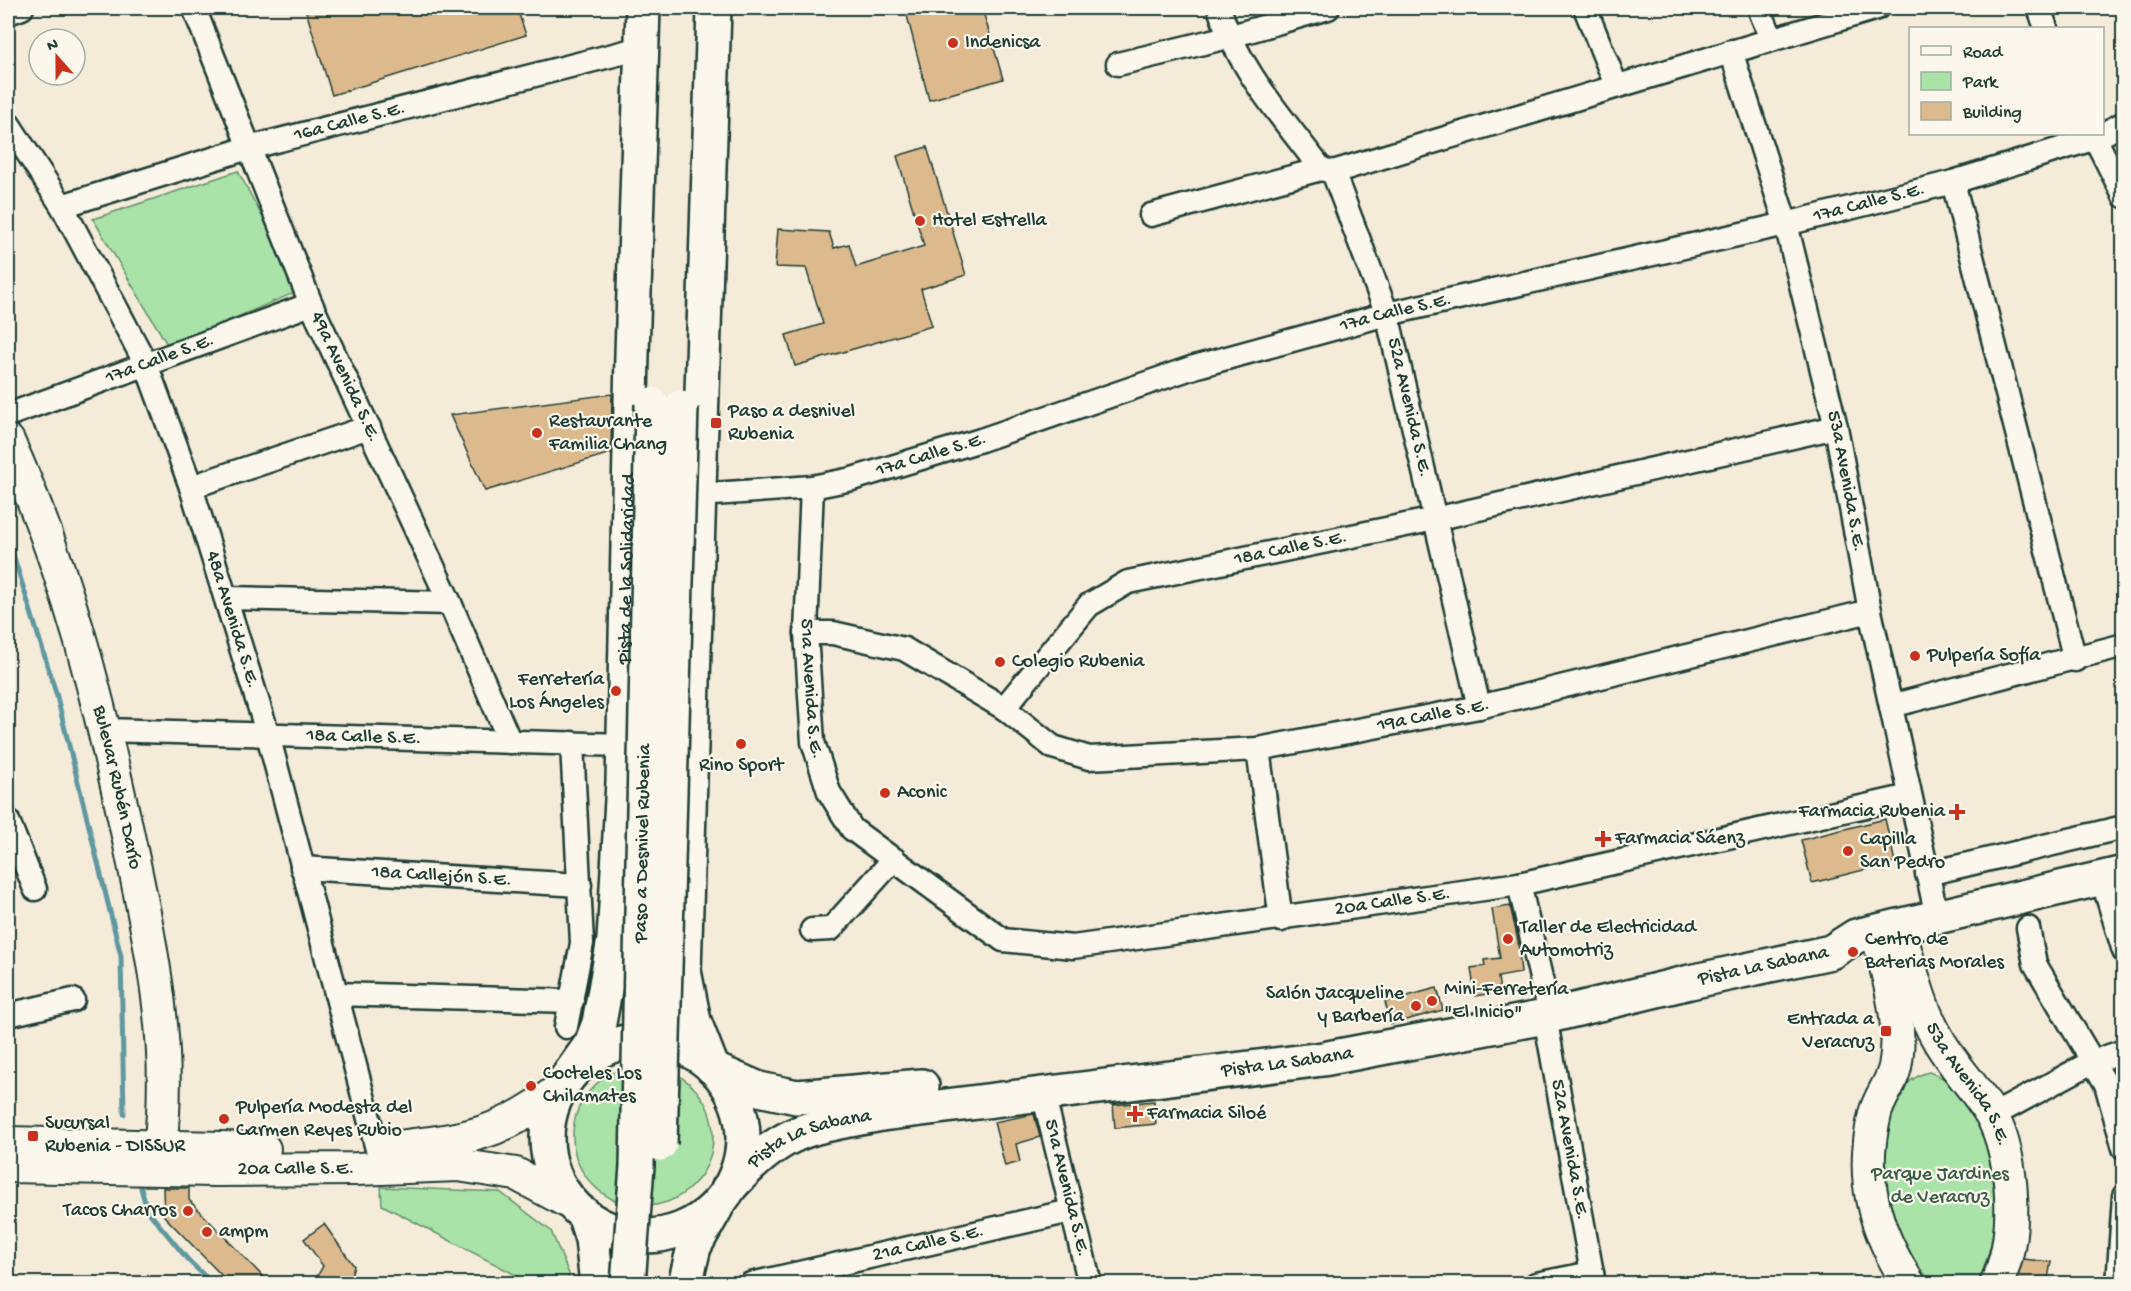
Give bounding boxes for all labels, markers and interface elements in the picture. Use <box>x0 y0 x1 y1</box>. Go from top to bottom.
north arrow <box>27 27 87 87</box>
legend <box>1909 27 2104 135</box>
place label: Indenicsa <box>965 32 1041 55</box>
text: N <box>45 35 62 57</box>
marker: Indenicsa <box>946 36 960 50</box>
text: Road <box>1963 43 2004 64</box>
text: Park <box>1962 73 1999 94</box>
street label: 16a Calle S.E. <box>291 97 408 148</box>
text: Building <box>1962 103 2022 124</box>
street label: 17a Calle S.E. <box>1810 178 1928 228</box>
place label: Hotel Estrella <box>932 210 1048 233</box>
marker: Hotel Estrella <box>913 214 927 228</box>
street label: 17a Calle S.E. <box>1336 288 1454 338</box>
street label: 49a Avenida S.E. <box>305 308 385 446</box>
street label: 17a Calle S.E. <box>101 329 218 390</box>
street label: 52a Avenida S.E. <box>1381 335 1436 480</box>
place label: Paso a desnivel Rubenia <box>727 401 855 447</box>
street label: 53a Avenida S.E. <box>1821 408 1870 554</box>
place label: Restaurante Familia Chang <box>548 411 667 457</box>
marker: Paso a desnivel Rubenia <box>709 416 723 430</box>
marker: Restaurante Familia Chang <box>530 426 544 440</box>
street label: 17a Calle S.E. <box>872 427 990 483</box>
street label: Pista de la Solidaridad <box>614 471 641 666</box>
street label: 18a Calle S.E. <box>1231 526 1349 572</box>
street label: 48a Avenida S.E. <box>200 548 264 692</box>
street label: 51a Avenida S.E. <box>794 618 829 762</box>
place label: Pulpería Sofía <box>1926 645 2041 668</box>
marker: Pulpería Sofía <box>1908 649 1922 663</box>
place label: Colegio Rubenia <box>1012 651 1145 674</box>
marker: Colegio Rubenia <box>993 655 1007 669</box>
place label: Ferretería Los Ángeles <box>509 669 605 715</box>
marker: Ferretería Los Ángeles <box>609 684 623 698</box>
street label: 19a Calle S.E. <box>1374 693 1492 738</box>
street label: Bulevar Rubén Darío <box>87 702 146 872</box>
street label: 18a Calle S.E. <box>305 724 422 751</box>
marker: Rino Sport <box>734 737 748 751</box>
street label: Paso a Desnivel Rubenia <box>630 743 657 944</box>
place label: Rino Sport <box>699 755 785 778</box>
place label: Aconic <box>897 782 948 805</box>
marker: Aconic <box>878 786 892 800</box>
place label: Farmacia Rubenia <box>1798 801 1946 824</box>
marker: Farmacia Rubenia <box>1950 805 1964 819</box>
place label: Farmacia Sáenz <box>1614 828 1746 851</box>
place label: Capilla San Pedro <box>1860 829 1945 875</box>
marker: Farmacia Sáenz <box>1596 832 1610 846</box>
marker: Capilla San Pedro <box>1841 844 1855 858</box>
street label: 18a Callejón S.E. <box>370 861 513 892</box>
street label: 20a Calle S.E. <box>1333 882 1452 921</box>
place label: Taller de Electricidad Automotriz <box>1519 917 1698 963</box>
place label: Centro de Baterias Morales <box>1864 929 2005 975</box>
marker: Taller de Electricidad Automotriz <box>1501 932 1515 946</box>
street label: Pista La Sabana <box>1695 941 1832 992</box>
marker: Centro de Baterias Morales <box>1846 945 1860 959</box>
place label: Mini-Ferretería "El Inicio" <box>1444 979 1569 1025</box>
place label: Salón Jacqueline y Barbería <box>1266 983 1405 1029</box>
marker: Mini-Ferretería "El Inicio" <box>1425 994 1439 1008</box>
marker: Salón Jacqueline y Barbería <box>1409 999 1423 1013</box>
place label: Entrada a Veracruz <box>1787 1009 1875 1055</box>
street label: 53a Avenida S.E. <box>1920 1019 2015 1149</box>
marker: Entrada a Veracruz <box>1879 1024 1893 1038</box>
street label: Pista La Sabana <box>1219 1042 1356 1083</box>
place label: Cocteles Los Chilamates <box>543 1063 642 1109</box>
street label: 52a Avenida S.E. <box>1545 1077 1594 1222</box>
marker: Cocteles Los Chilamates <box>524 1079 538 1093</box>
place label: Pulpería Modesta del Carmen Reyes Rubio <box>235 1097 412 1143</box>
place label: Farmacia Siloé <box>1146 1103 1267 1126</box>
street label: Pista La Sabana <box>742 1105 874 1175</box>
marker: Farmacia Siloé <box>1128 1107 1142 1121</box>
marker: Pulpería Modesta del Carmen Reyes Rubio <box>217 1112 231 1126</box>
place label: Sucursal Rubenia - DISSUR <box>45 1113 186 1159</box>
street label: 51a Avenida S.E. <box>1038 1117 1094 1259</box>
marker: Sucursal Rubenia - DISSUR <box>26 1129 40 1143</box>
street label: 20a Calle S.E. <box>237 1158 355 1181</box>
park label: Parque Jardines de Veracruz <box>1870 1164 2009 1210</box>
place label: Tacos Charros <box>62 1200 177 1223</box>
marker: Tacos Charros <box>181 1204 195 1218</box>
street label: 21a Calle S.E. <box>870 1220 987 1267</box>
place label: ampm <box>219 1221 268 1244</box>
marker: ampm <box>200 1225 214 1239</box>

